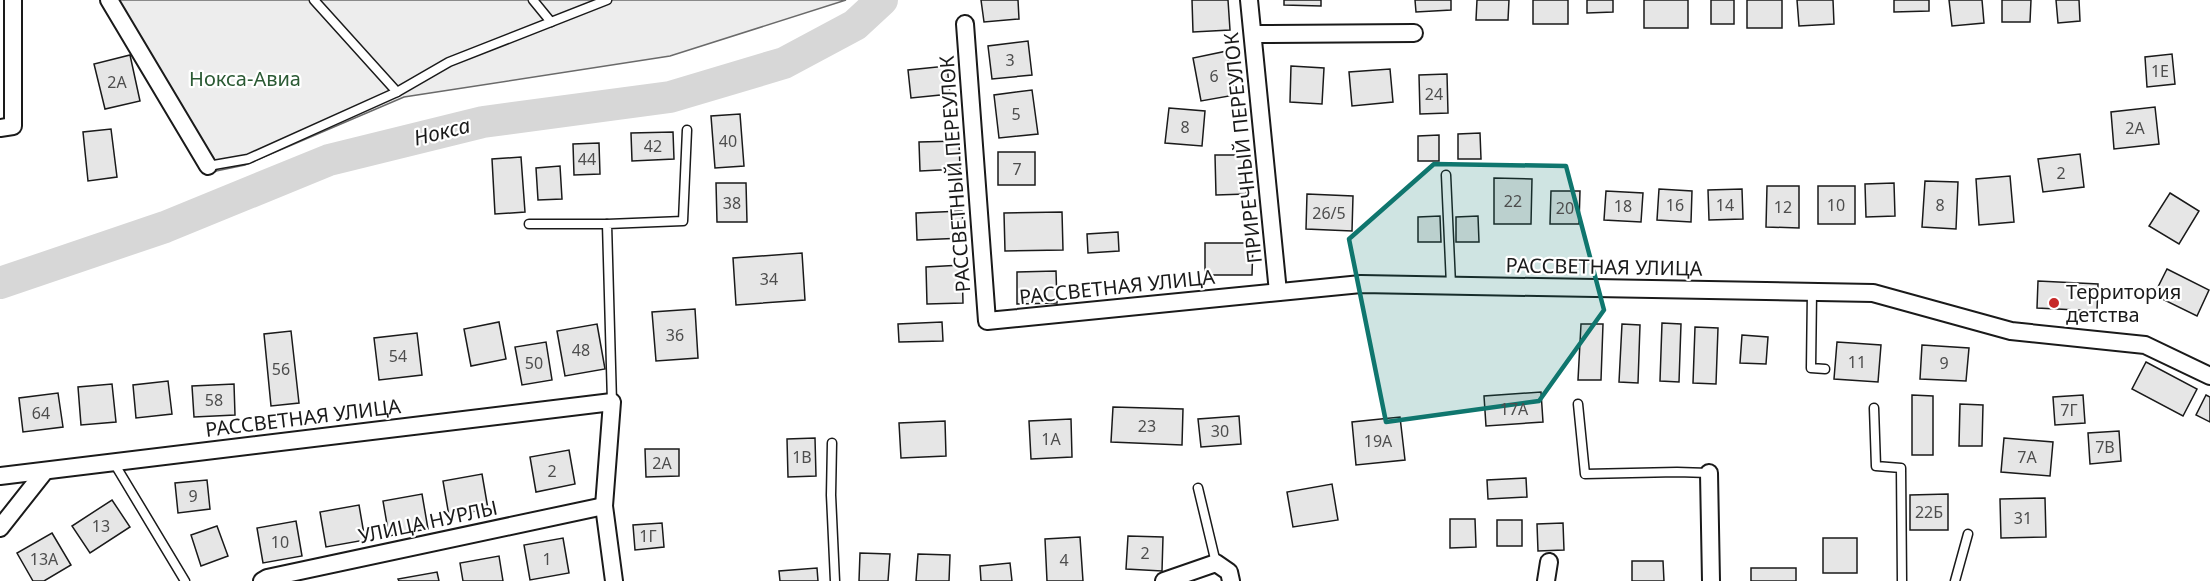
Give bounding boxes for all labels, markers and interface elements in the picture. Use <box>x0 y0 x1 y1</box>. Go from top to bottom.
street label: ПРИРЕЧНЫЙ ПЕРЕУЛОК <box>1217 31 1268 265</box>
house number: 3 <box>1005 49 1015 71</box>
street label: РАССВЕТНЫЙ ПЕРЕУЛОК <box>933 54 976 293</box>
house number: 1Е <box>2151 60 2169 82</box>
park label: Нокса-Авиа <box>189 65 301 92</box>
house number: 6 <box>1209 65 1219 87</box>
house number: 2А <box>107 71 127 93</box>
house number: 24 <box>1425 83 1443 105</box>
house number: 5 <box>1011 103 1021 125</box>
water label: Нокса <box>411 110 473 152</box>
house number: 8 <box>1180 116 1190 138</box>
house number: 2А <box>2125 117 2145 139</box>
house number: 40 <box>719 130 737 152</box>
house number: 42 <box>644 135 662 157</box>
house number: 44 <box>578 148 596 170</box>
house number: 7 <box>1012 158 1022 180</box>
house number: 2 <box>2056 162 2066 184</box>
house number: 22 <box>1504 190 1522 212</box>
house number: 38 <box>723 192 741 214</box>
house number: 16 <box>1666 194 1684 216</box>
house number: 14 <box>1716 194 1734 216</box>
house number: 10 <box>1827 194 1845 216</box>
house number: 8 <box>1935 194 1945 216</box>
house number: 18 <box>1614 195 1632 217</box>
house number: 12 <box>1774 196 1792 218</box>
house number: 20 <box>1556 197 1574 219</box>
house number: 26/5 <box>1312 202 1346 224</box>
street label: РАССВЕТНАЯ УЛИЦА <box>1505 251 1703 282</box>
street label: РАССВЕТНАЯ УЛИЦА <box>1018 263 1216 310</box>
house number: 34 <box>760 268 778 290</box>
place label: Территория детства <box>2066 278 2181 328</box>
marker: Территория детства <box>2047 296 2061 310</box>
house number: 36 <box>666 324 684 346</box>
house number: 48 <box>572 339 590 361</box>
house number: 54 <box>389 345 407 367</box>
house number: 11 <box>1848 351 1866 373</box>
house number: 50 <box>525 352 543 374</box>
house number: 9 <box>1939 352 1949 374</box>
house number: 56 <box>272 358 290 380</box>
house number: 58 <box>205 389 223 411</box>
street label: РАССВЕТНАЯ УЛИЦА <box>204 392 402 443</box>
house number: 17А <box>1500 398 1529 420</box>
house number: 7Г <box>2060 399 2078 421</box>
house number: 64 <box>32 402 50 424</box>
house number: 23 <box>1138 415 1156 437</box>
house number: 30 <box>1211 420 1229 442</box>
house number: 1А <box>1041 428 1061 450</box>
house number: 19А <box>1364 430 1393 452</box>
house number: 7В <box>2095 436 2115 458</box>
house number: 1В <box>792 446 812 468</box>
house number: 7А <box>2017 446 2037 468</box>
house number: 2А <box>652 452 672 474</box>
house number: 2 <box>547 460 557 482</box>
house number: 9 <box>188 485 198 507</box>
street label: УЛИЦА НУРЛЫ <box>356 494 500 549</box>
house number: 22Б <box>1915 501 1943 523</box>
house number: 31 <box>2014 507 2032 529</box>
house number: 13 <box>92 515 110 537</box>
house number: 1Г <box>639 525 657 547</box>
house number: 10 <box>271 531 289 553</box>
house number: 2 <box>1140 542 1150 564</box>
house number: 13А <box>30 548 59 570</box>
house number: 1 <box>542 548 552 570</box>
house number: 4 <box>1059 549 1069 571</box>

